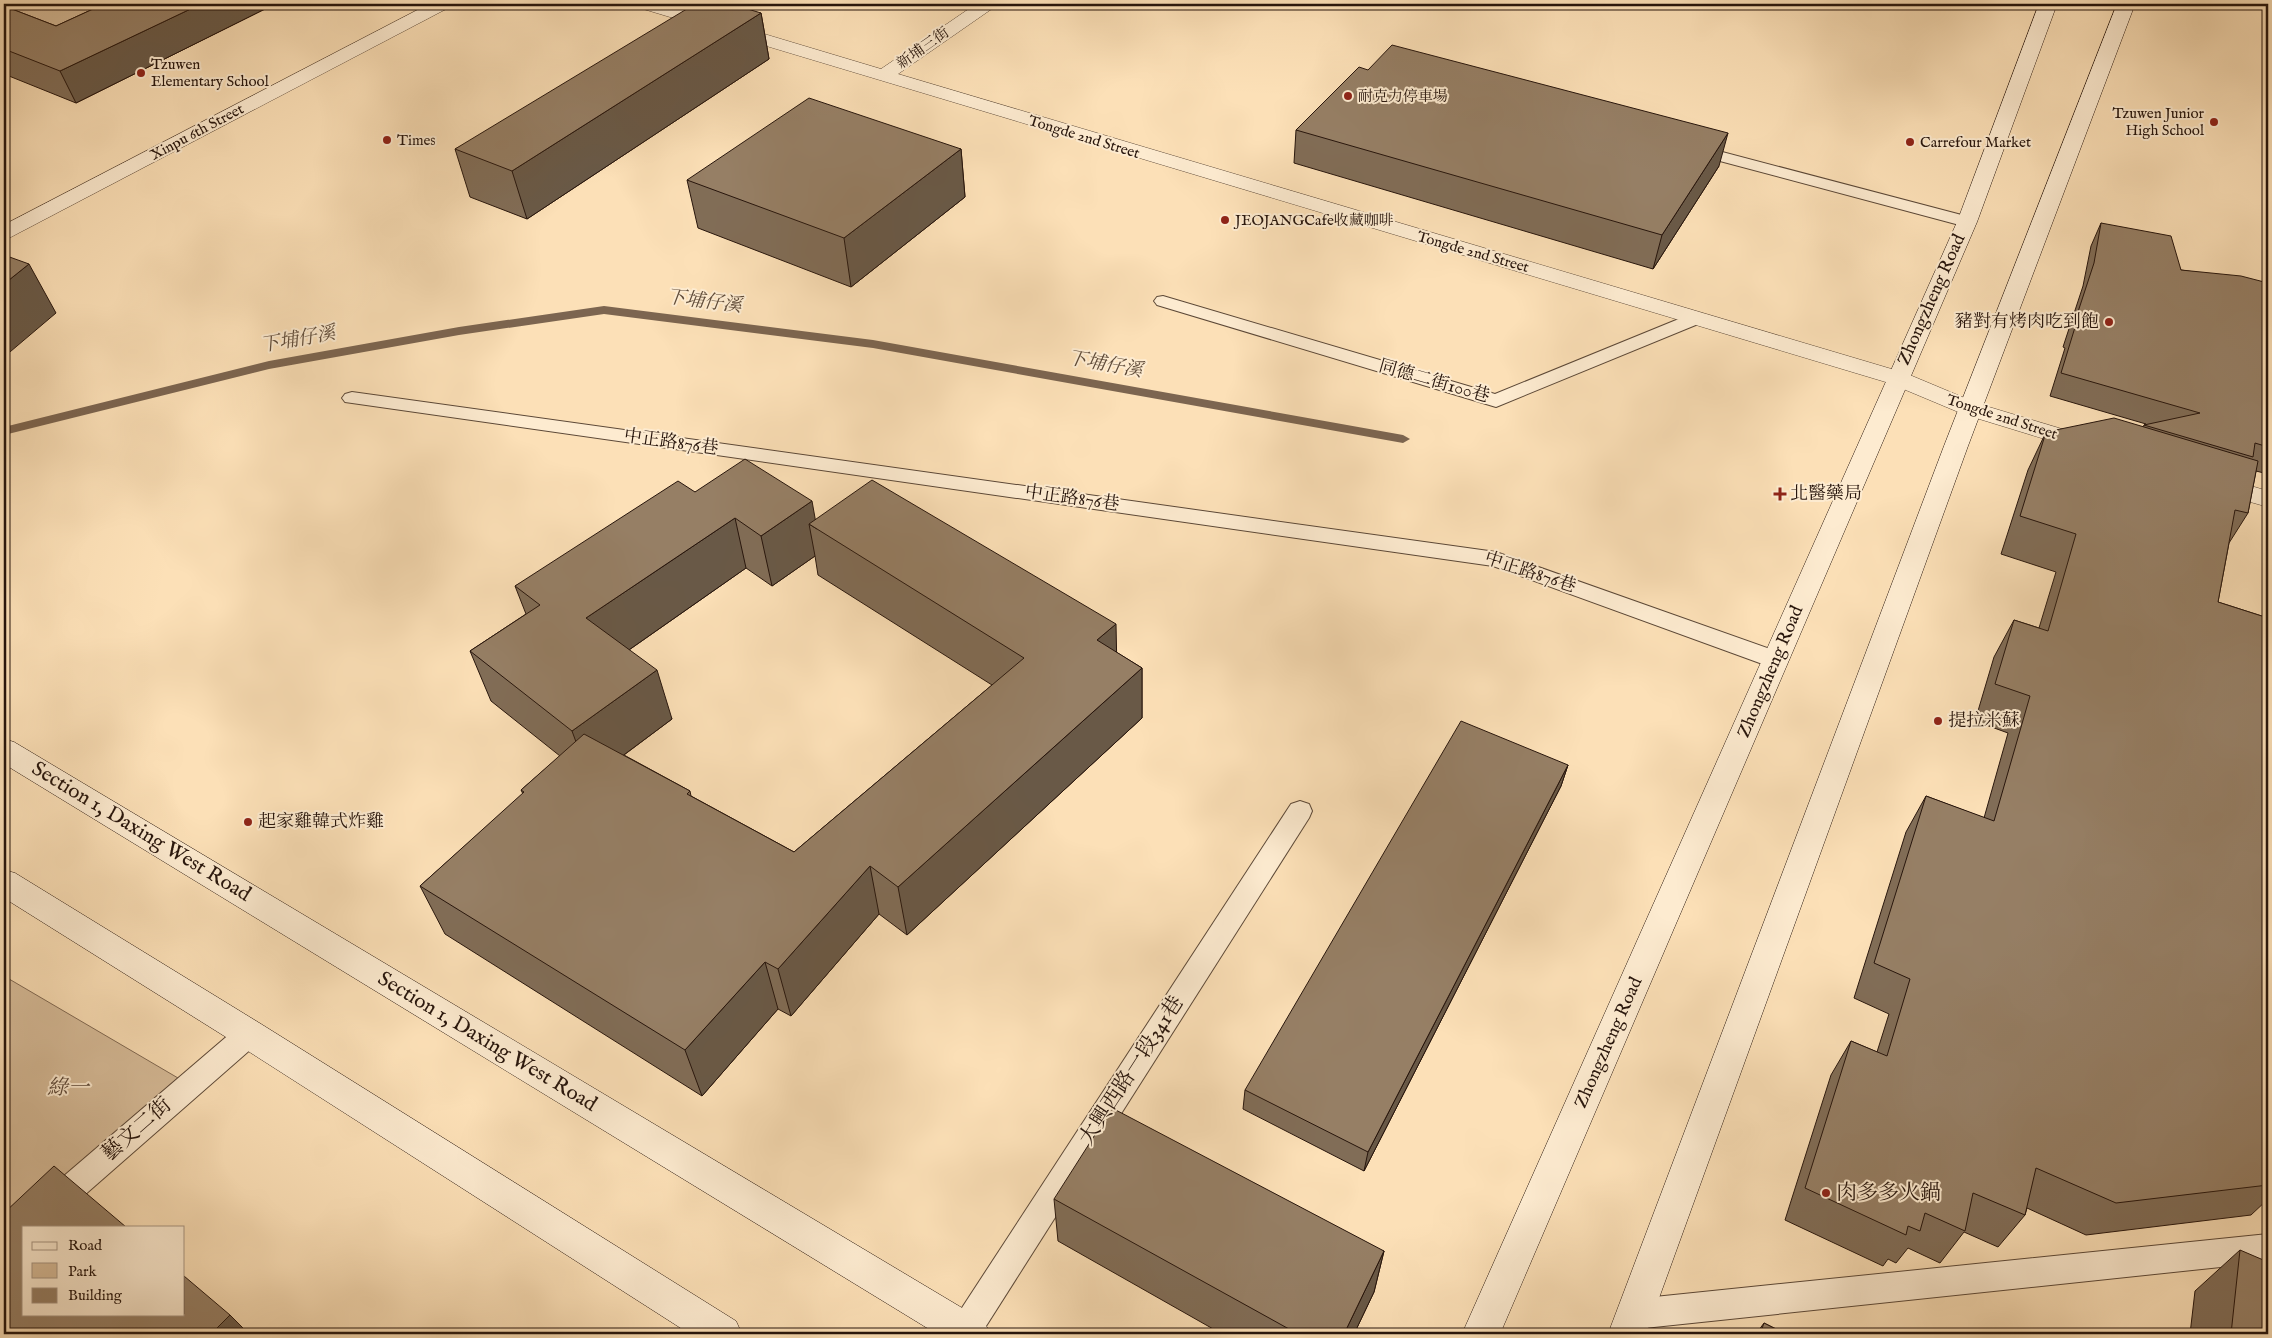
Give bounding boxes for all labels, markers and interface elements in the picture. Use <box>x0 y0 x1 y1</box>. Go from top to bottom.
street label: 新埔三街 <box>893 23 953 73</box>
place label: Tzuwen Elementary School <box>151 55 270 91</box>
marker: Tzuwen Elementary School <box>135 67 147 79</box>
place label: 耐克力停車場 <box>1358 87 1448 106</box>
marker: 耐克力停車場 <box>1342 90 1354 102</box>
street label: Xinpu 6th Street <box>147 99 247 165</box>
place label: Tzuwen Junior High School <box>2112 104 2205 140</box>
street label: Tongde 2nd Street <box>1026 111 1142 163</box>
marker: Tzuwen Junior High School <box>2208 116 2220 128</box>
place label: Times <box>397 131 436 150</box>
place label: Carrefour Market <box>1920 133 2031 152</box>
marker: Times <box>381 134 393 146</box>
marker: Carrefour Market <box>1904 136 1916 148</box>
place label: JEOJANGCafe收藏咖啡 <box>1233 211 1394 230</box>
marker: JEOJANGCafe收藏咖啡 <box>1219 214 1231 226</box>
street label: Tongde 2nd Street <box>1415 227 1531 277</box>
street label: Zhongzheng Road <box>1893 230 1971 369</box>
water label: 下埔仔溪 <box>665 285 745 319</box>
place label: 豬對有烤肉吃到飽 <box>1955 311 2099 334</box>
marker: 豬對有烤肉吃到飽 <box>2103 316 2115 328</box>
water label: 下埔仔溪 <box>258 321 339 358</box>
water label: 下埔仔溪 <box>1065 347 1146 384</box>
street label: 同德二街100巷 <box>1376 355 1492 409</box>
street label: Tongde 2nd Street <box>1944 390 2060 444</box>
street label: 中正路876巷 <box>622 425 720 461</box>
street label: 中正路876巷 <box>1023 481 1121 517</box>
place label: 北醫藥局 <box>1790 483 1862 506</box>
marker: 北醫藥局 <box>1774 488 1786 500</box>
street label: 中正路876巷 <box>1481 547 1579 599</box>
street label: Zhongzheng Road <box>1733 602 1809 741</box>
place label: 提拉米蘇 <box>1948 710 2020 733</box>
marker: 提拉米蘇 <box>1932 715 1944 727</box>
street label: Section 1, Daxing West Road <box>26 756 256 909</box>
place label: 起家雞韓式炸雞 <box>258 811 384 834</box>
marker: 起家雞韓式炸雞 <box>242 816 254 828</box>
street label: Section 1, Daxing West Road <box>372 966 602 1119</box>
street label: Zhongzheng Road <box>1570 973 1648 1112</box>
street label: 大興西路一段341巷 <box>1074 991 1190 1151</box>
park label: 綠一 <box>47 1075 91 1102</box>
street label: 藝文二街 <box>96 1092 178 1168</box>
place label: 肉多多火鍋 <box>1836 1180 1941 1207</box>
marker: 肉多多火鍋 <box>1820 1187 1832 1199</box>
legend <box>22 1226 185 1316</box>
text: Road <box>68 1236 103 1255</box>
text: Park <box>68 1262 98 1281</box>
text: Building <box>68 1286 123 1305</box>

